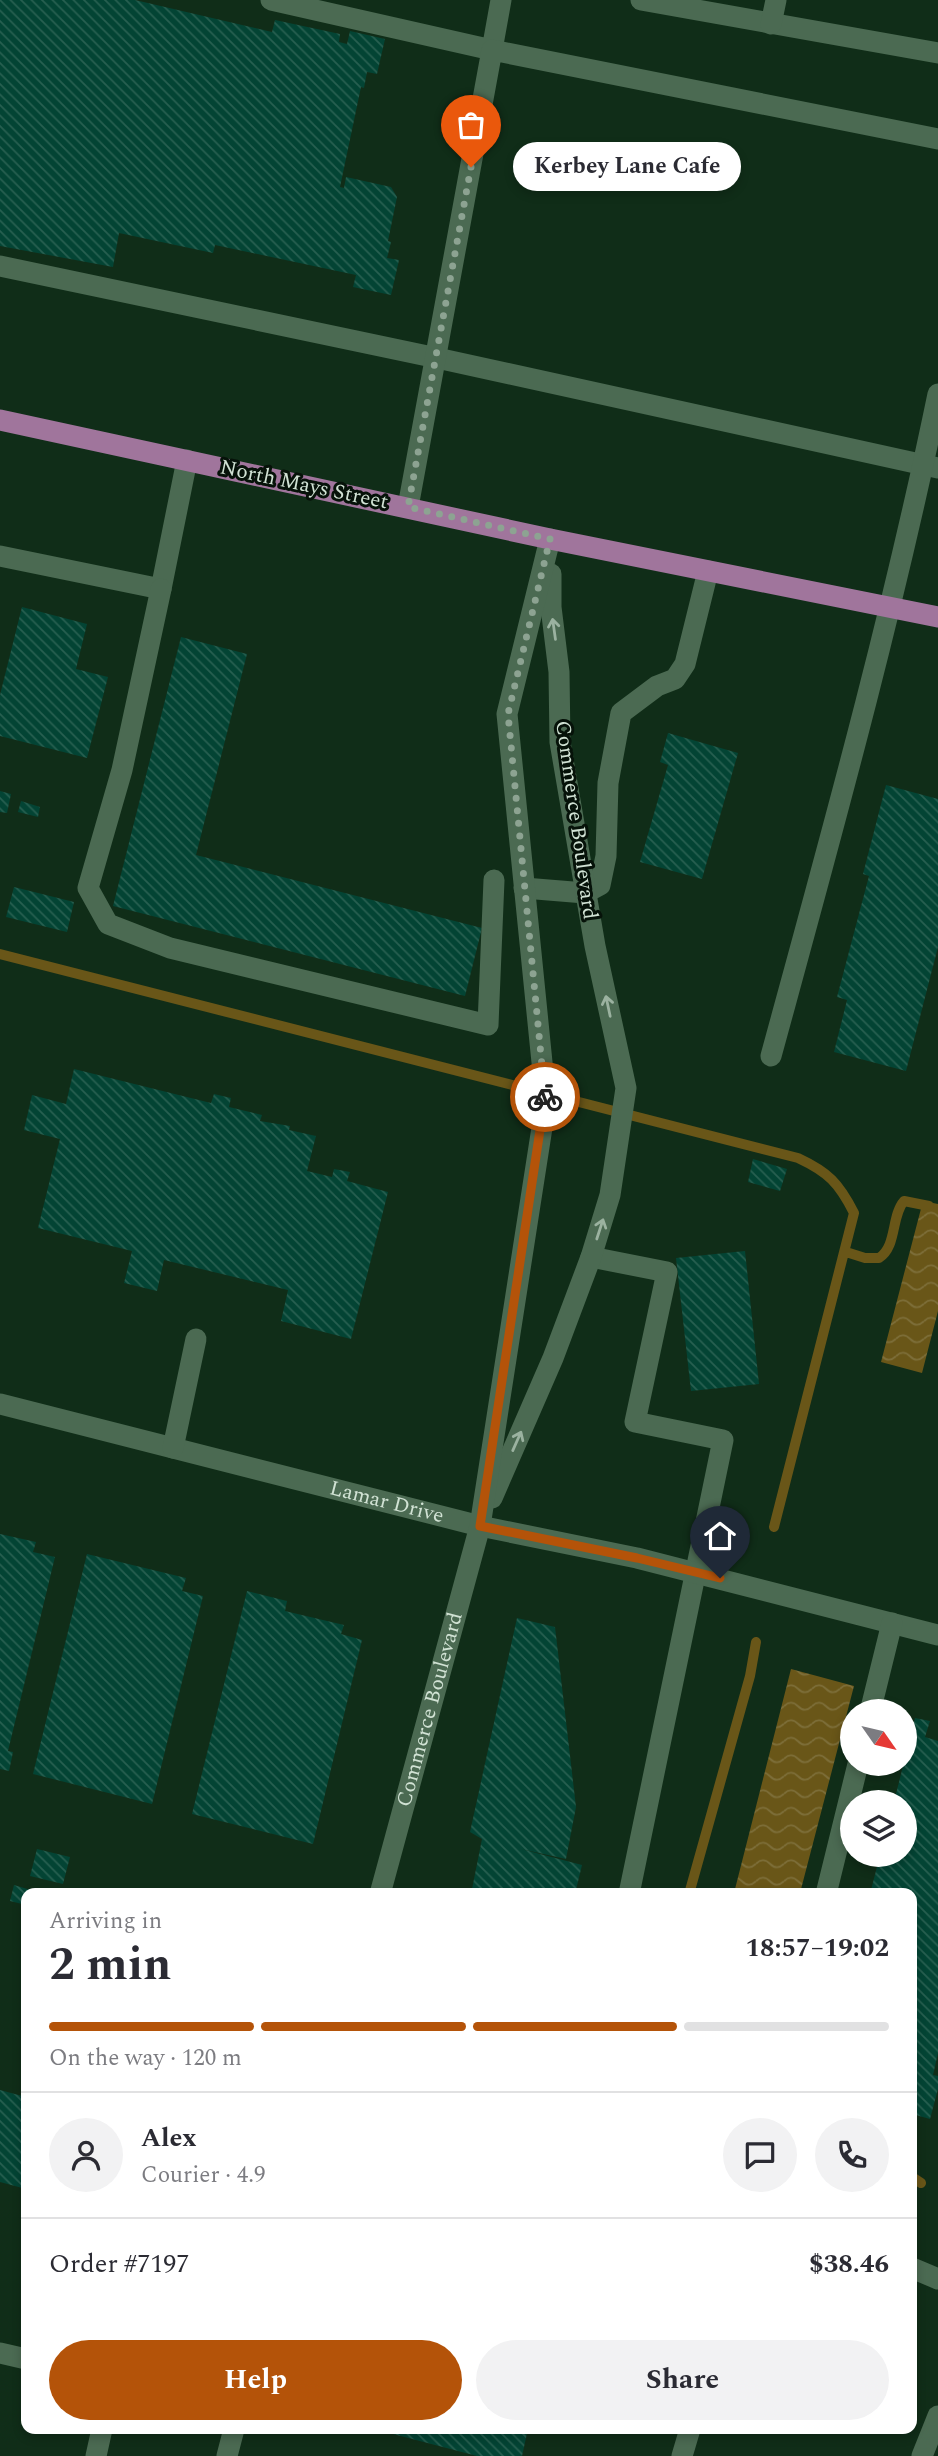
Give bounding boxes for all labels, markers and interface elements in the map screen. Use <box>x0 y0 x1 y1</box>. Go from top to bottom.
pin <box>441 95 501 167</box>
icon: bag <box>452 106 490 144</box>
callout: Kerbey Lane Cafe <box>513 142 740 192</box>
text: Kerbey Lane Cafe <box>534 149 720 184</box>
street label: North Mays Street <box>217 452 391 518</box>
one-way arrow <box>547 618 560 641</box>
street label: Commerce Boulevard <box>546 718 606 922</box>
one-way arrow <box>600 995 614 1018</box>
courier <box>510 1062 580 1132</box>
icon: bike <box>526 1078 564 1116</box>
one-way arrow <box>594 1218 607 1240</box>
one-way arrow <box>511 1430 524 1452</box>
street label: Lamar Drive <box>326 1472 447 1532</box>
pin <box>690 1506 750 1578</box>
icon: home <box>701 1517 739 1555</box>
street label: Commerce Boulevard <box>388 1609 472 1811</box>
north arrow <box>840 1699 917 1776</box>
map controls <box>840 1699 917 1867</box>
button: layers <box>840 1790 917 1867</box>
text: Arriving in <box>49 1904 162 1939</box>
text: 18:57–19:02 <box>745 1928 889 1968</box>
text: 2 min <box>49 1930 171 2000</box>
text: On the way · 120 m <box>49 2041 242 2076</box>
button: person <box>49 2118 123 2192</box>
text: Alex <box>141 2118 196 2158</box>
button: chat <box>723 2118 797 2192</box>
button: phone <box>815 2118 889 2192</box>
text: Courier · 4.9 <box>141 2158 266 2193</box>
text: Order #7197 <box>49 2244 189 2284</box>
text: $38.46 <box>809 2244 889 2284</box>
button: Help <box>49 2340 462 2420</box>
button: Share <box>476 2340 889 2420</box>

